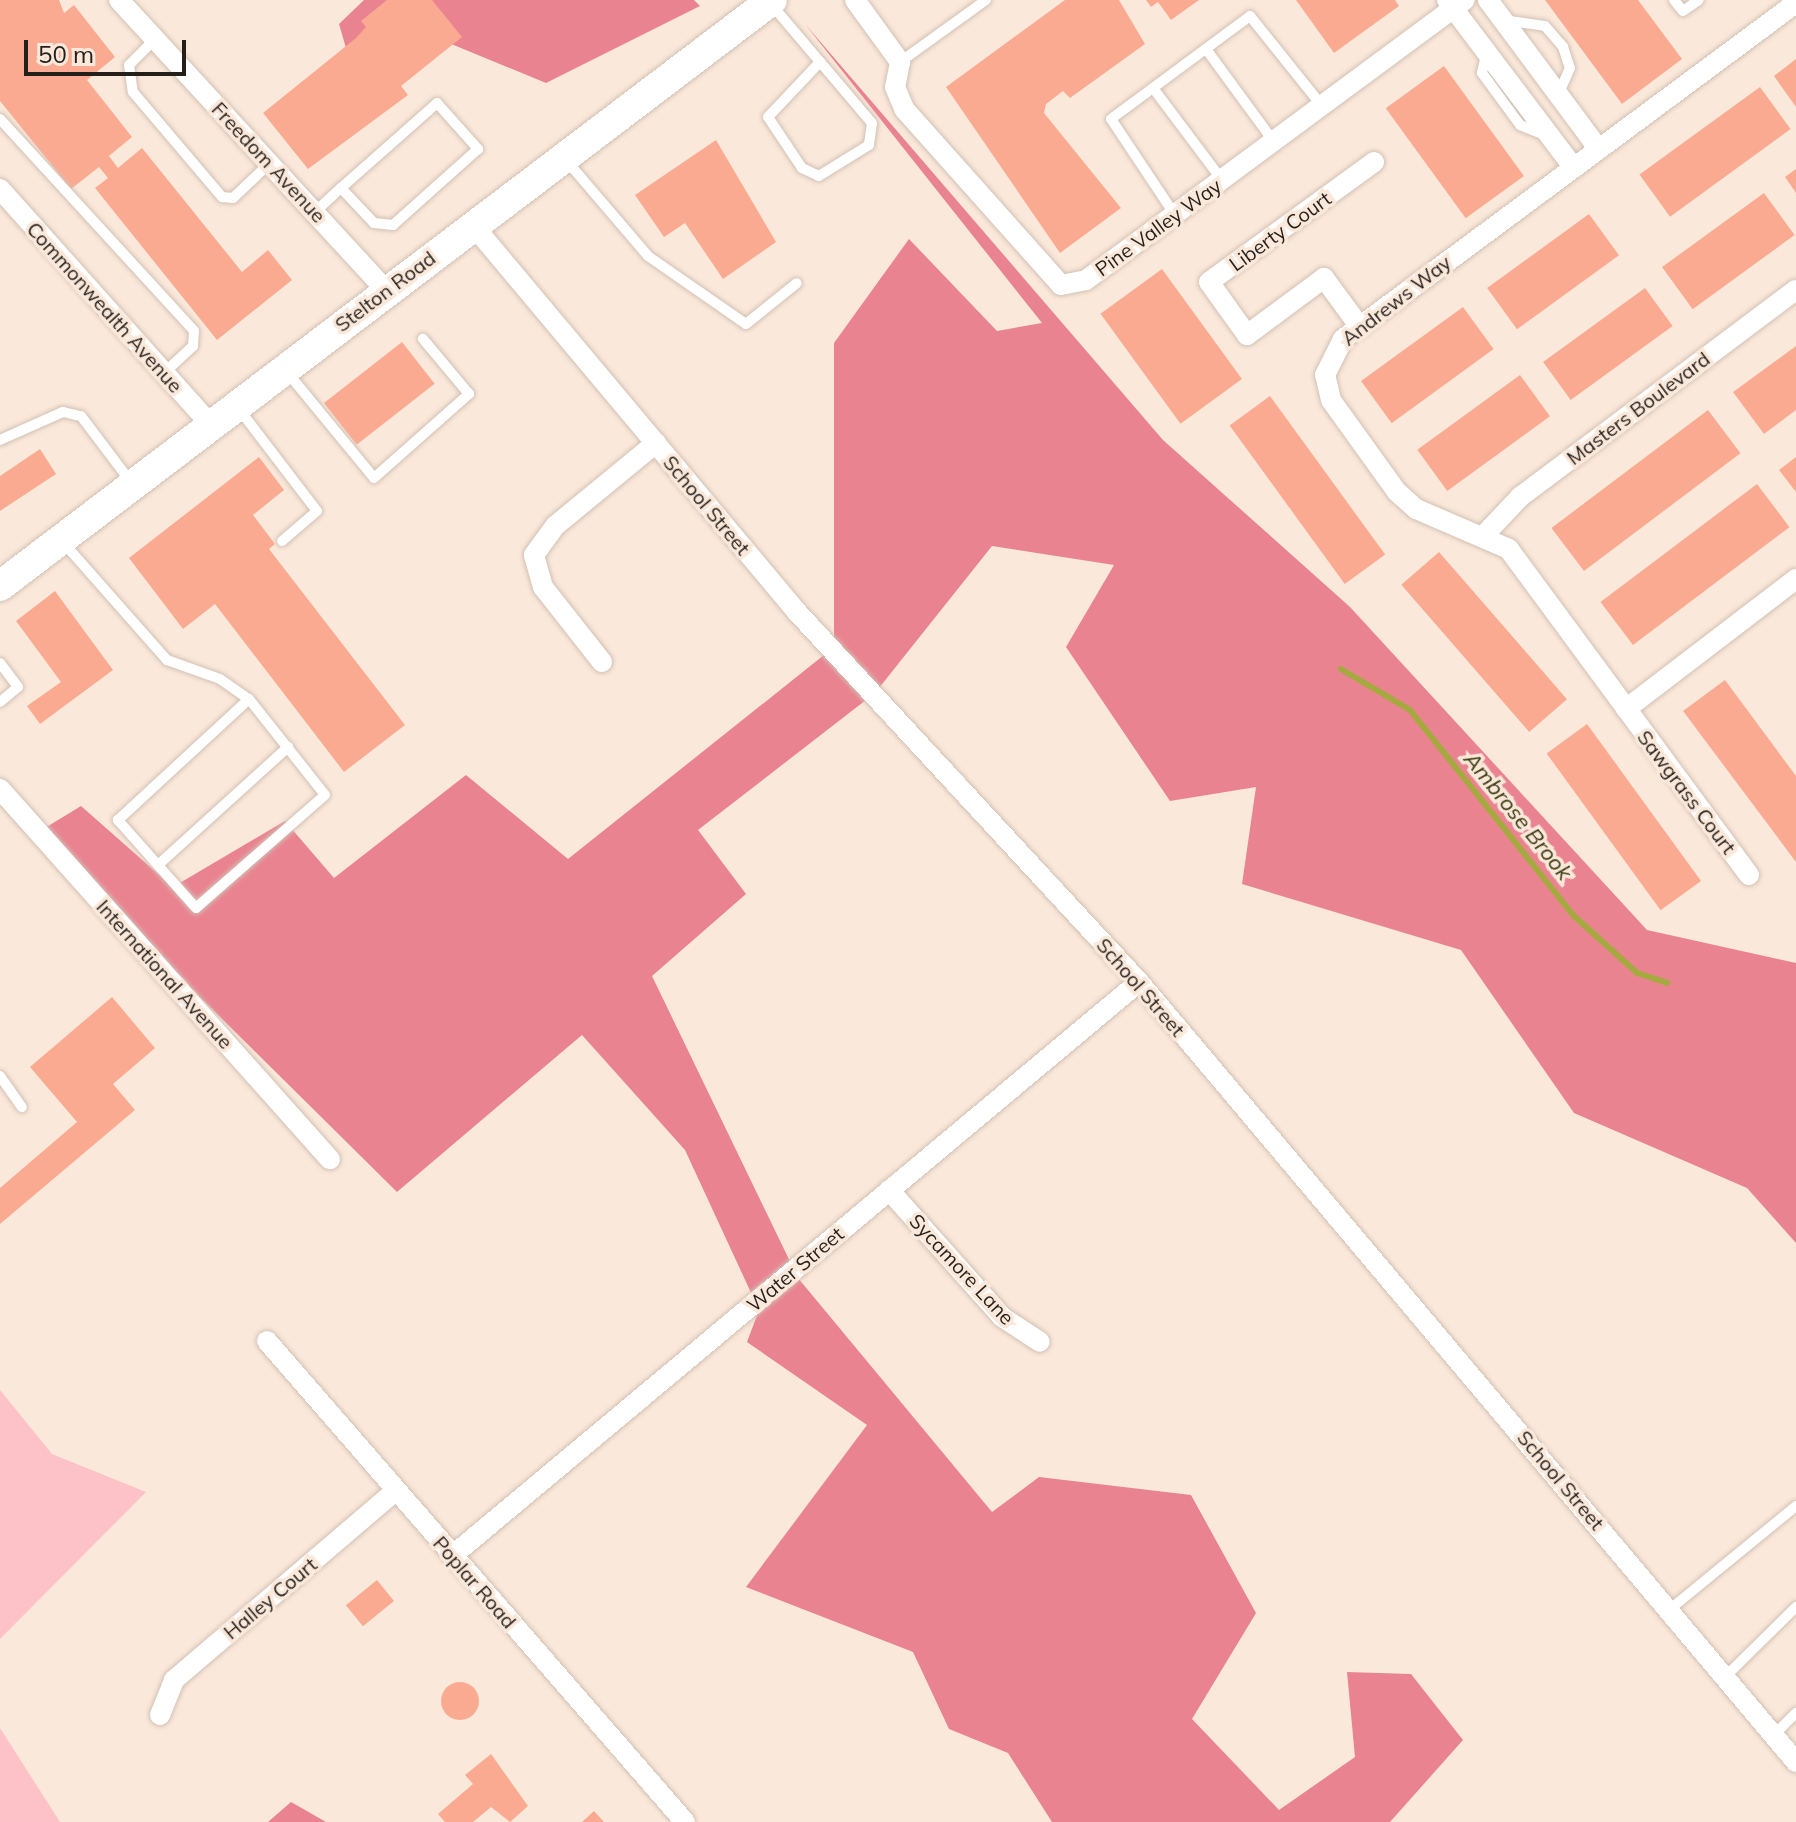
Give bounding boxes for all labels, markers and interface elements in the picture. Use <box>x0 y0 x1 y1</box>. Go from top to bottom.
scale bar <box>28 24 190 74</box>
text: 50 m <box>38 39 94 69</box>
street label: Freedom Avenue <box>207 97 331 227</box>
street label: Pine Valley Way <box>1090 173 1226 281</box>
street label: Liberty Court <box>1224 186 1336 276</box>
street label: Commonwealth Avenue <box>22 217 188 397</box>
street label: Stelton Road <box>330 246 440 336</box>
street label: Andrews Way <box>1337 250 1455 350</box>
street label: Masters Boulevard <box>1562 346 1714 470</box>
street label: School Street <box>659 450 755 560</box>
street label: Sawgrass Court <box>1633 725 1741 859</box>
water label: Ambrose Brook <box>1458 747 1578 885</box>
street label: International Avenue <box>92 895 238 1053</box>
street label: School Street <box>1092 933 1190 1041</box>
street label: Sycamore Lane <box>905 1209 1019 1329</box>
street label: Water Street <box>742 1222 848 1316</box>
street label: School Street <box>1513 1425 1609 1535</box>
street label: Poplar Road <box>428 1531 522 1633</box>
street label: Halley Court <box>219 1552 321 1644</box>

